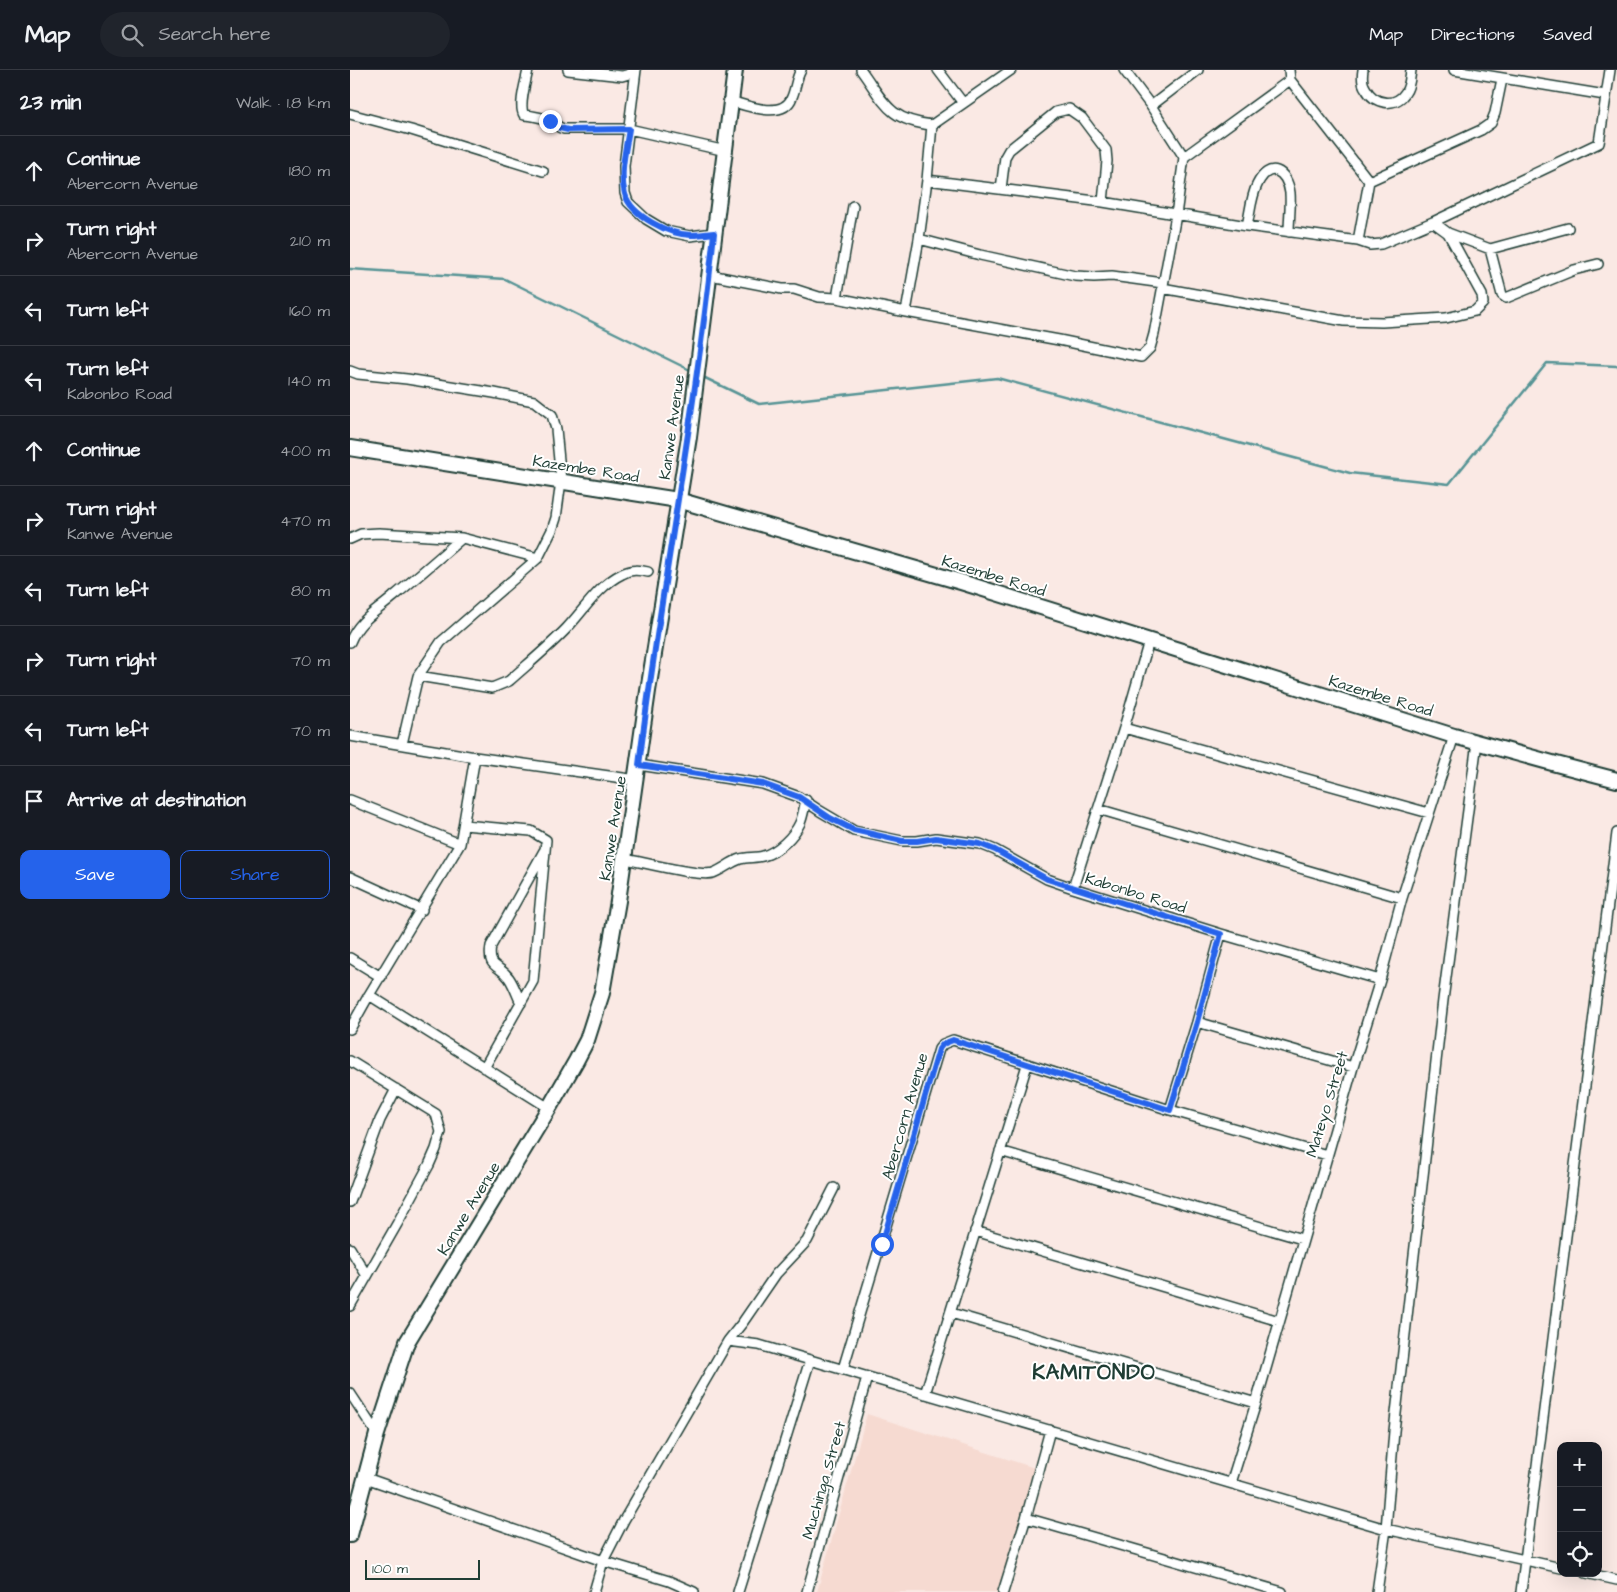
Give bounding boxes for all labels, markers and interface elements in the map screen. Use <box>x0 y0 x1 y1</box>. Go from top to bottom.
search box <box>100 12 450 57</box>
text: Map <box>25 18 70 52</box>
icon: search <box>118 21 146 49</box>
text: Search here <box>158 21 271 48</box>
text: Map <box>1369 22 1403 47</box>
text: Directions <box>1431 22 1515 47</box>
text: Saved <box>1543 22 1592 47</box>
text: 23 min <box>20 88 81 117</box>
text: Walk · 1.8 km <box>236 92 330 114</box>
route end <box>539 110 562 133</box>
text: Continue <box>67 146 141 173</box>
icon: ahead <box>20 157 48 185</box>
text: 180 m <box>289 160 330 182</box>
text: Abercorn Avenue <box>67 173 198 195</box>
text: Turn right <box>67 216 156 243</box>
icon: right <box>20 227 48 255</box>
text: 210 m <box>290 230 330 252</box>
text: Abercorn Avenue <box>67 243 198 265</box>
icon: left <box>20 297 48 325</box>
text: Turn left <box>67 297 148 324</box>
text: 160 m <box>289 300 330 322</box>
text: Turn left <box>67 356 148 383</box>
icon: left <box>20 367 48 395</box>
text: 140 m <box>288 370 330 392</box>
street label: Kanwe Avenue <box>654 373 690 481</box>
text: Kabonbo Road <box>67 383 172 405</box>
icon: ahead <box>20 437 48 465</box>
text: Continue <box>67 437 141 464</box>
text: 400 m <box>280 440 330 462</box>
street label: Kazembe Road <box>531 450 641 488</box>
text: Turn right <box>67 496 156 523</box>
icon: right <box>20 507 48 535</box>
text: 470 m <box>280 510 330 532</box>
text: Kanwe Avenue <box>67 523 173 545</box>
street label: Kazembe Road <box>939 550 1048 602</box>
icon: left <box>20 577 48 605</box>
text: Turn left <box>67 577 148 604</box>
text: 80 m <box>291 580 330 602</box>
icon: right <box>20 647 48 675</box>
text: Turn right <box>67 647 156 674</box>
text: 70 m <box>291 650 330 672</box>
street label: Kazembe Road <box>1326 670 1435 722</box>
icon: left <box>20 717 48 745</box>
text: Turn left <box>67 717 148 744</box>
text: 70 m <box>291 720 330 742</box>
street label: Kanwe Avenue <box>594 774 632 882</box>
icon: arrive <box>20 787 48 815</box>
text: Arrive at destination <box>67 787 246 814</box>
button: Save <box>20 850 170 899</box>
button: Share <box>180 850 330 899</box>
street label: Kabonbo Road <box>1082 867 1189 919</box>
street label: Mateyo Street <box>1300 1048 1355 1160</box>
street label: Abercorn Avenue <box>876 1050 934 1182</box>
street label: Kanwe Avenue <box>432 1157 506 1260</box>
route start <box>871 1233 894 1256</box>
district label: KAMITONDO <box>1032 1358 1156 1387</box>
street label: Muchinga Street <box>797 1418 852 1542</box>
map controls <box>1557 1442 1602 1577</box>
button: + <box>1557 1442 1602 1487</box>
button: − <box>1557 1487 1602 1532</box>
button: locate <box>1557 1532 1602 1577</box>
scale bar <box>365 1557 480 1580</box>
text: 100 m <box>372 1559 408 1579</box>

